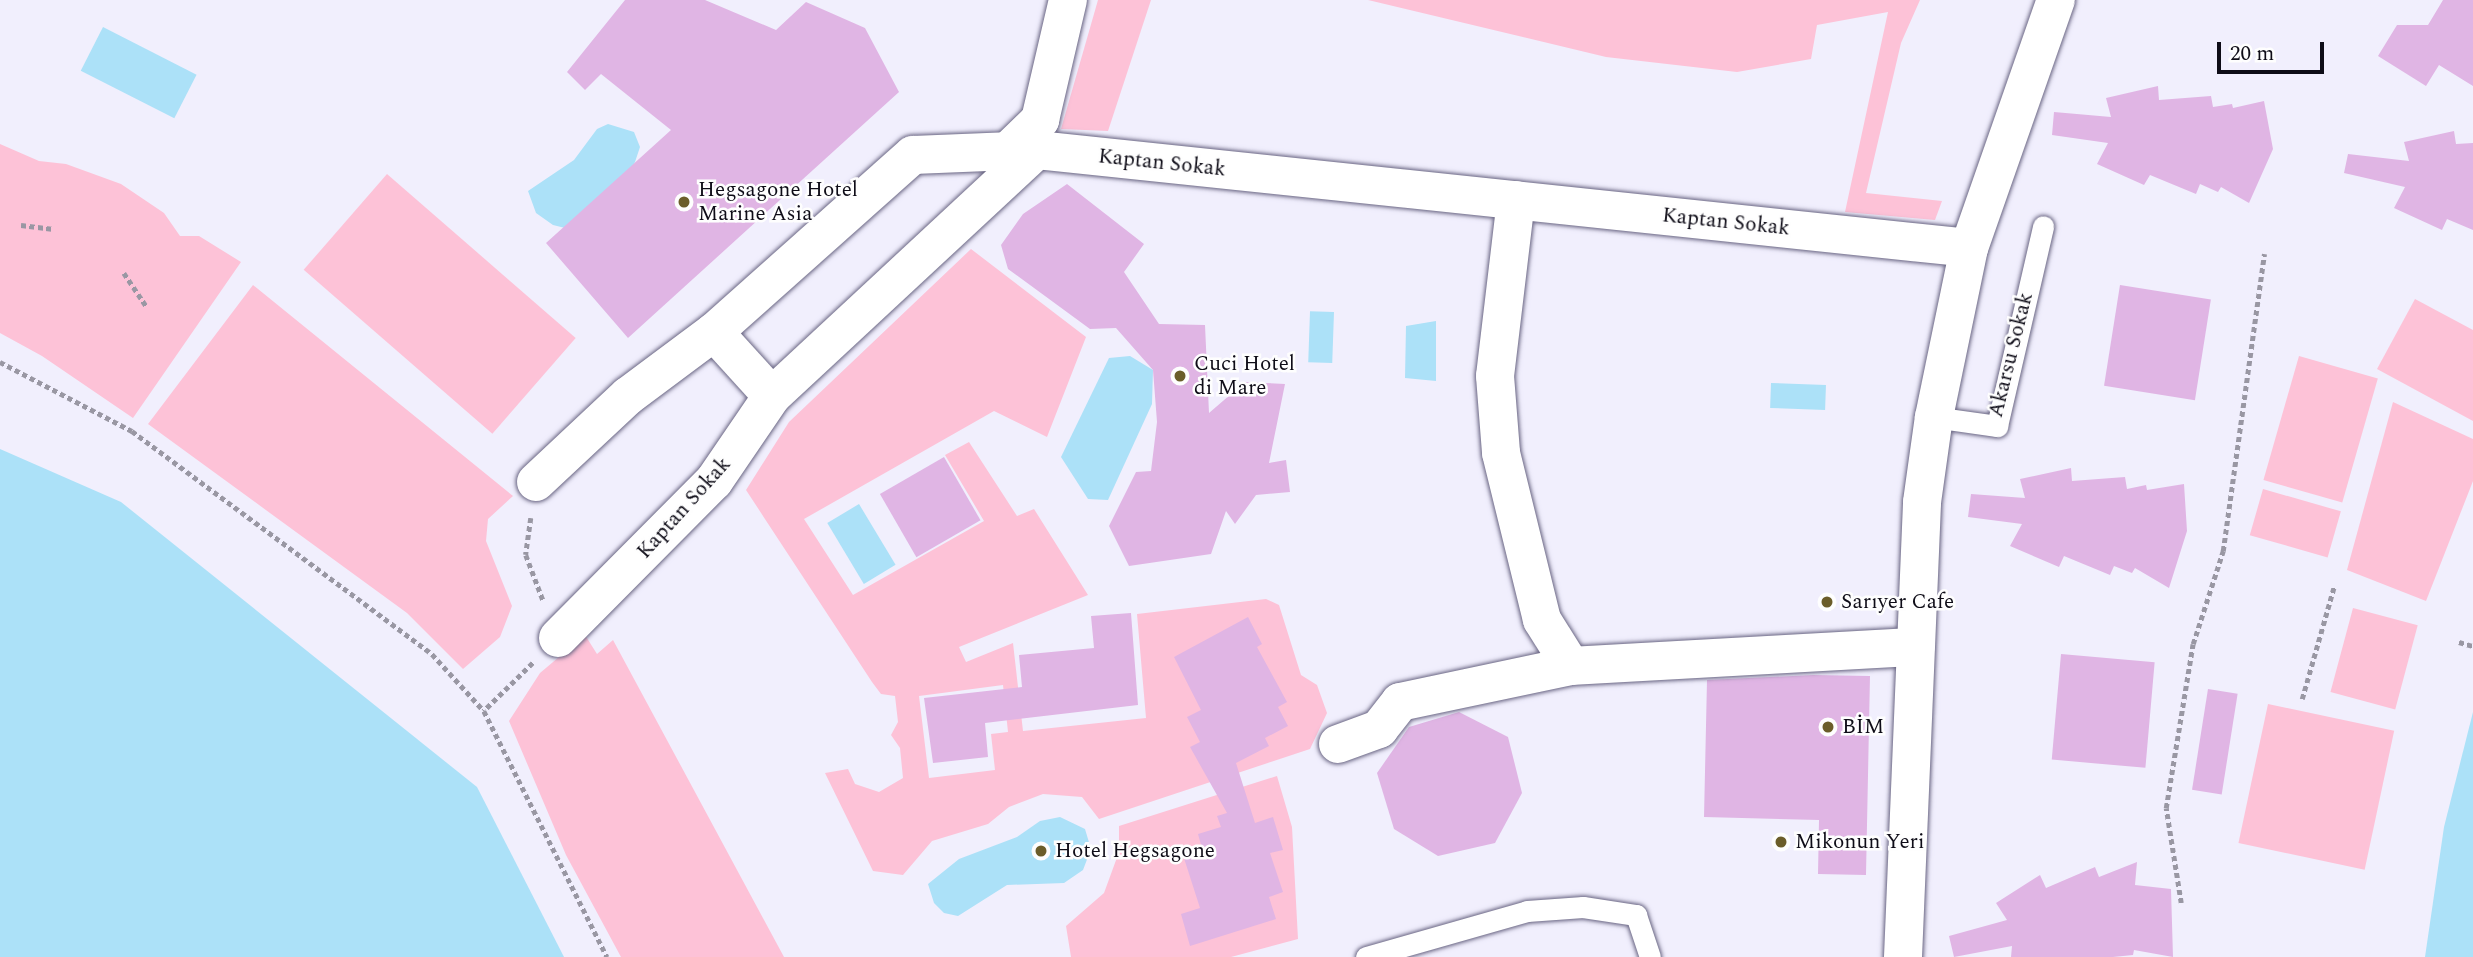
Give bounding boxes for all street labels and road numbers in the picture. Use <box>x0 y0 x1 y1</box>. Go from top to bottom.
street label: Kaptan Sokak <box>1097 144 1227 182</box>
street label: Kaptan Sokak <box>1661 203 1791 241</box>
street label: Akarsu Sokak <box>1983 290 2039 420</box>
street label: Kaptan Sokak <box>632 452 736 564</box>

